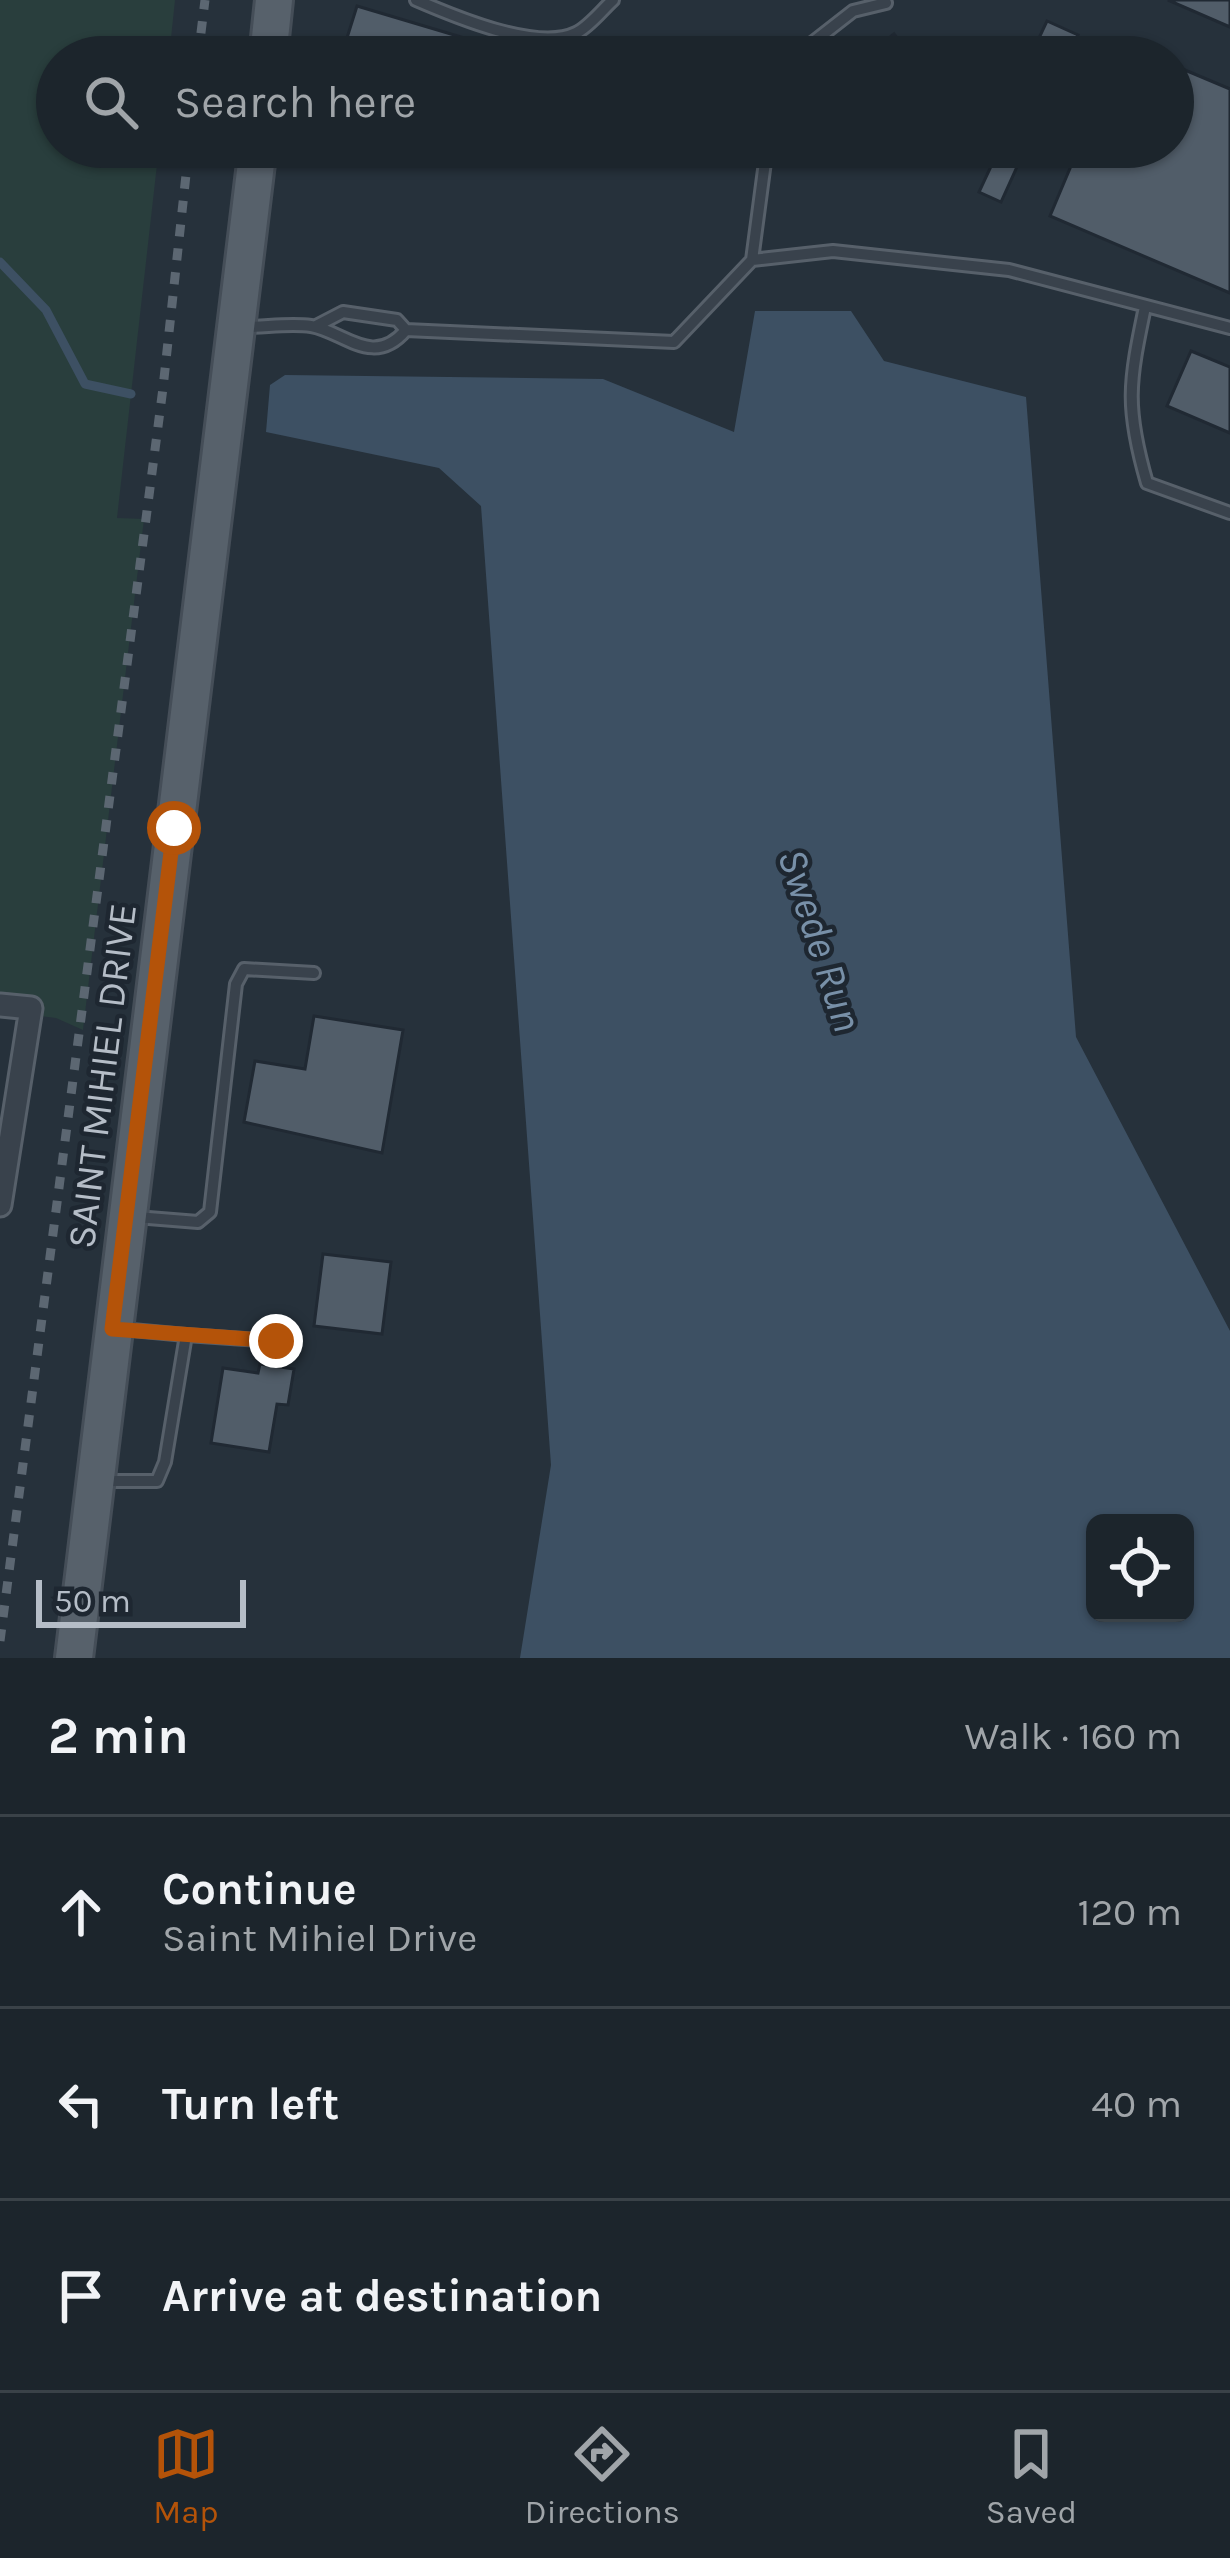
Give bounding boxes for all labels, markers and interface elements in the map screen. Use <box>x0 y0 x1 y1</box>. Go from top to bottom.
search box <box>36 36 1194 168</box>
icon: search <box>78 69 144 135</box>
text: Search here <box>174 76 416 128</box>
route start <box>147 801 201 855</box>
water label: Swede Run <box>767 842 873 1038</box>
street label: SAINT MIHIEL DRIVE <box>58 901 146 1251</box>
route end <box>249 1314 303 1368</box>
map controls <box>1086 1514 1194 1622</box>
button: locate <box>1086 1514 1194 1622</box>
scale bar <box>36 1574 246 1627</box>
text: 50 m <box>54 1582 131 1620</box>
text: 2 min <box>48 1706 189 1766</box>
text: Walk · 160 m <box>964 1713 1182 1759</box>
text: Continue <box>162 1863 357 1915</box>
icon: ahead <box>48 1879 114 1945</box>
text: 120 m <box>1078 1889 1182 1935</box>
text: Saint Mihiel Drive <box>162 1915 477 1961</box>
icon: left <box>48 2071 114 2137</box>
text: Turn left <box>162 2078 339 2130</box>
text: 40 m <box>1091 2081 1182 2127</box>
icon: arrive <box>48 2263 114 2329</box>
text: Arrive at destination <box>162 2270 602 2322</box>
tab: Map <box>153 2421 219 2531</box>
tab: Directions <box>525 2421 680 2531</box>
tab: Saved <box>986 2421 1077 2531</box>

